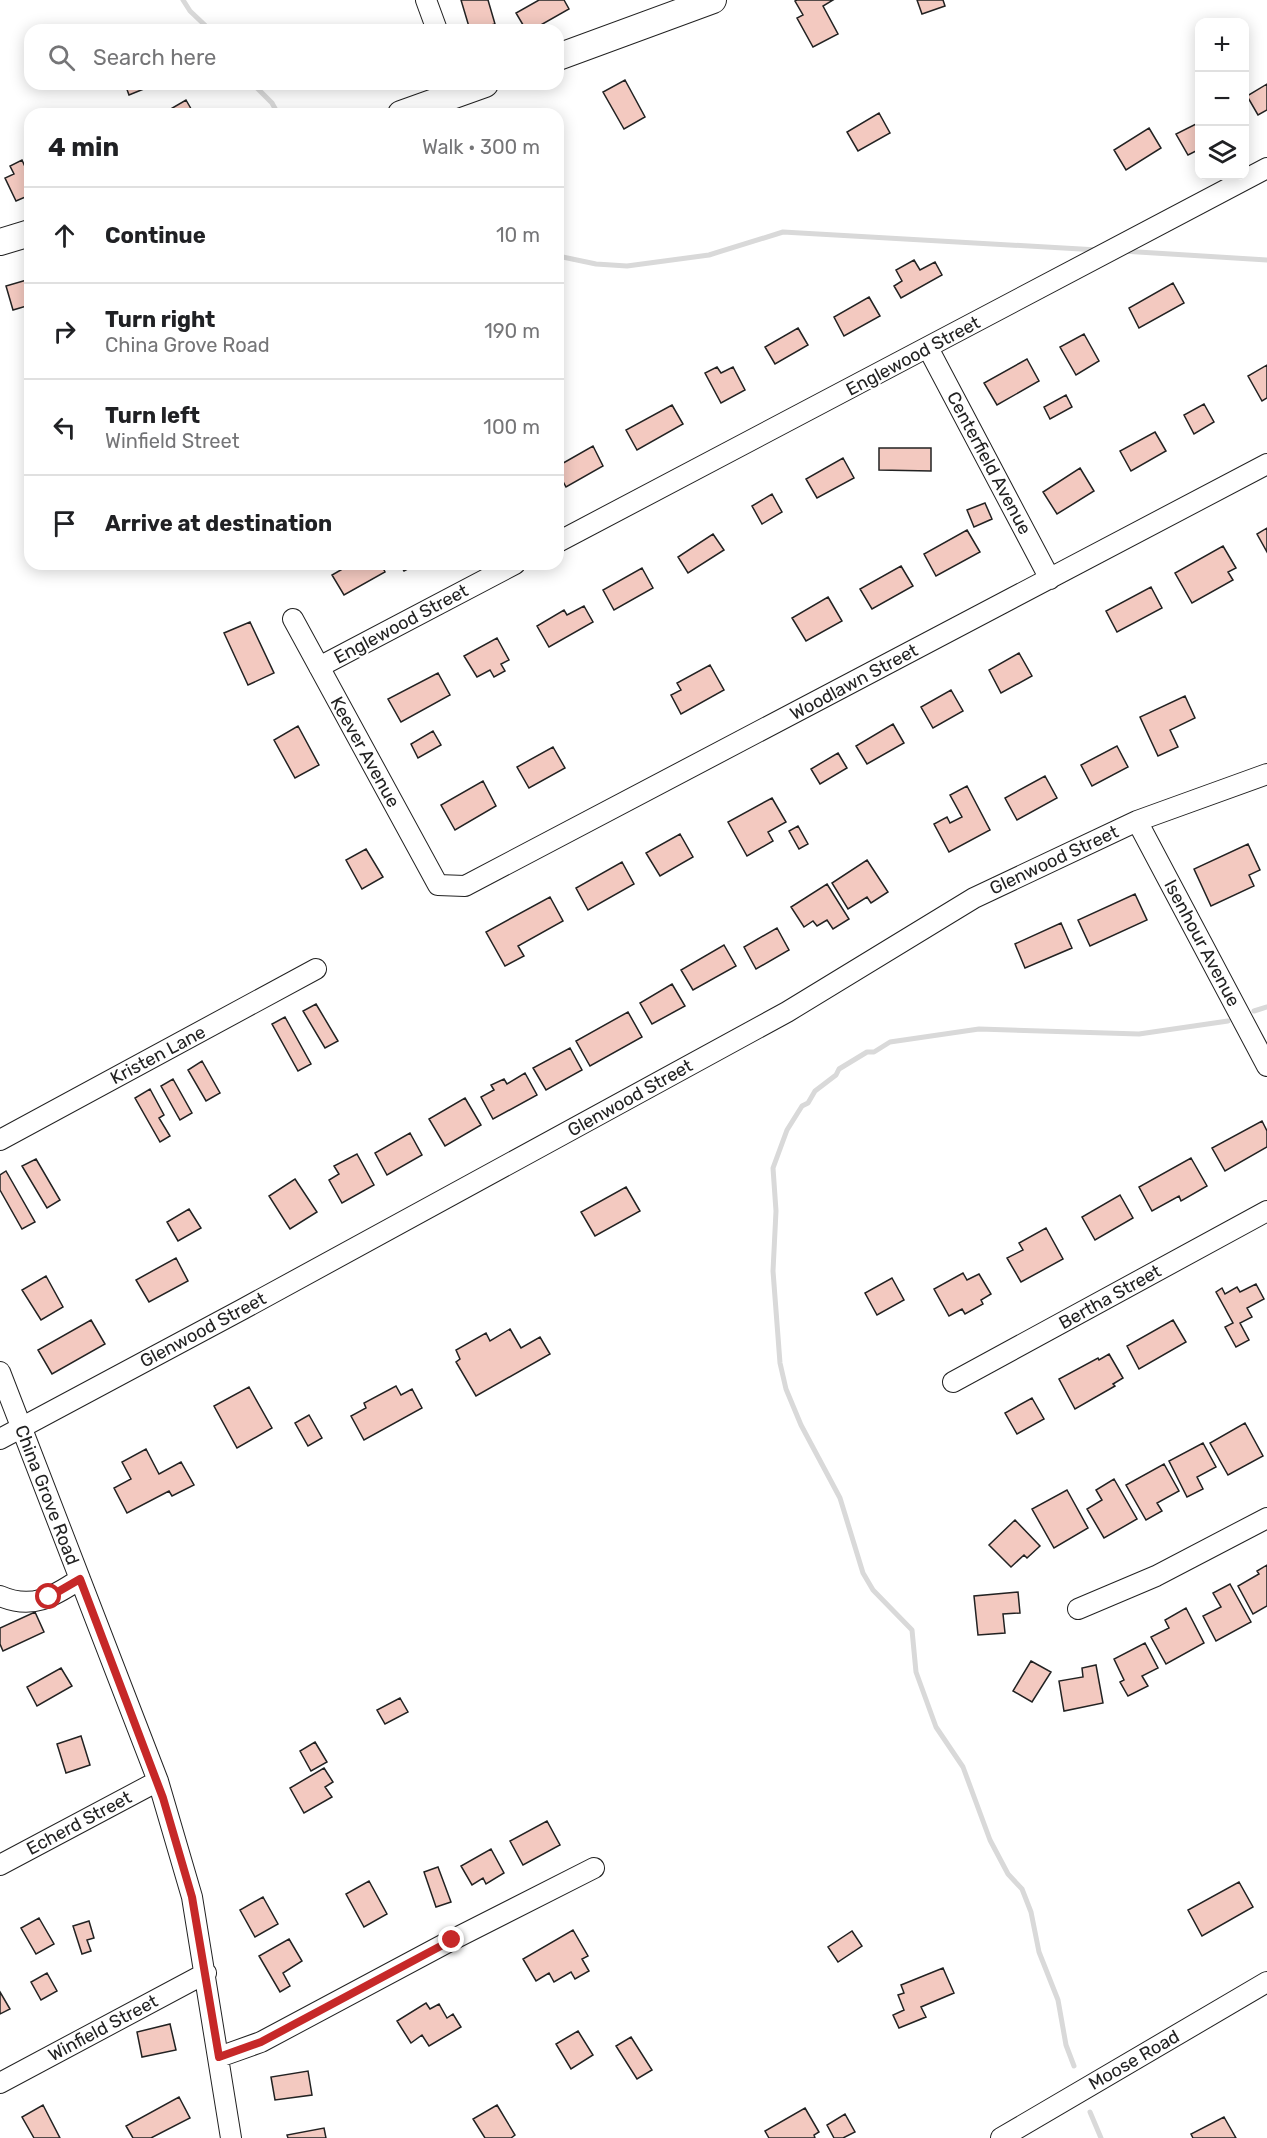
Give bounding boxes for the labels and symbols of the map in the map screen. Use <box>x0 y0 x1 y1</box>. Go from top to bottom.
street label: Englewood Street <box>842 311 984 401</box>
street label: Centerfield Avenue <box>942 388 1036 538</box>
street label: Englewood Street <box>330 579 472 669</box>
street label: Woodlawn Street <box>786 639 922 725</box>
street label: Keever Avenue <box>326 693 404 811</box>
street label: Glenwood Street <box>986 821 1122 899</box>
street label: Isenhour Avenue <box>1159 876 1245 1010</box>
street label: Kristen Lane <box>107 1021 209 1089</box>
street label: Glenwood Street <box>564 1055 696 1141</box>
street label: Bertha Street <box>1055 1260 1165 1334</box>
street label: Glenwood Street <box>136 1288 270 1372</box>
street label: China Grove Road <box>10 1422 84 1568</box>
route start <box>35 1583 61 1609</box>
street label: Echerd Street <box>23 1786 135 1860</box>
route end <box>438 1926 464 1952</box>
street label: Winfield Street <box>44 1990 162 2066</box>
street label: Moose Road <box>1085 2025 1183 2095</box>

